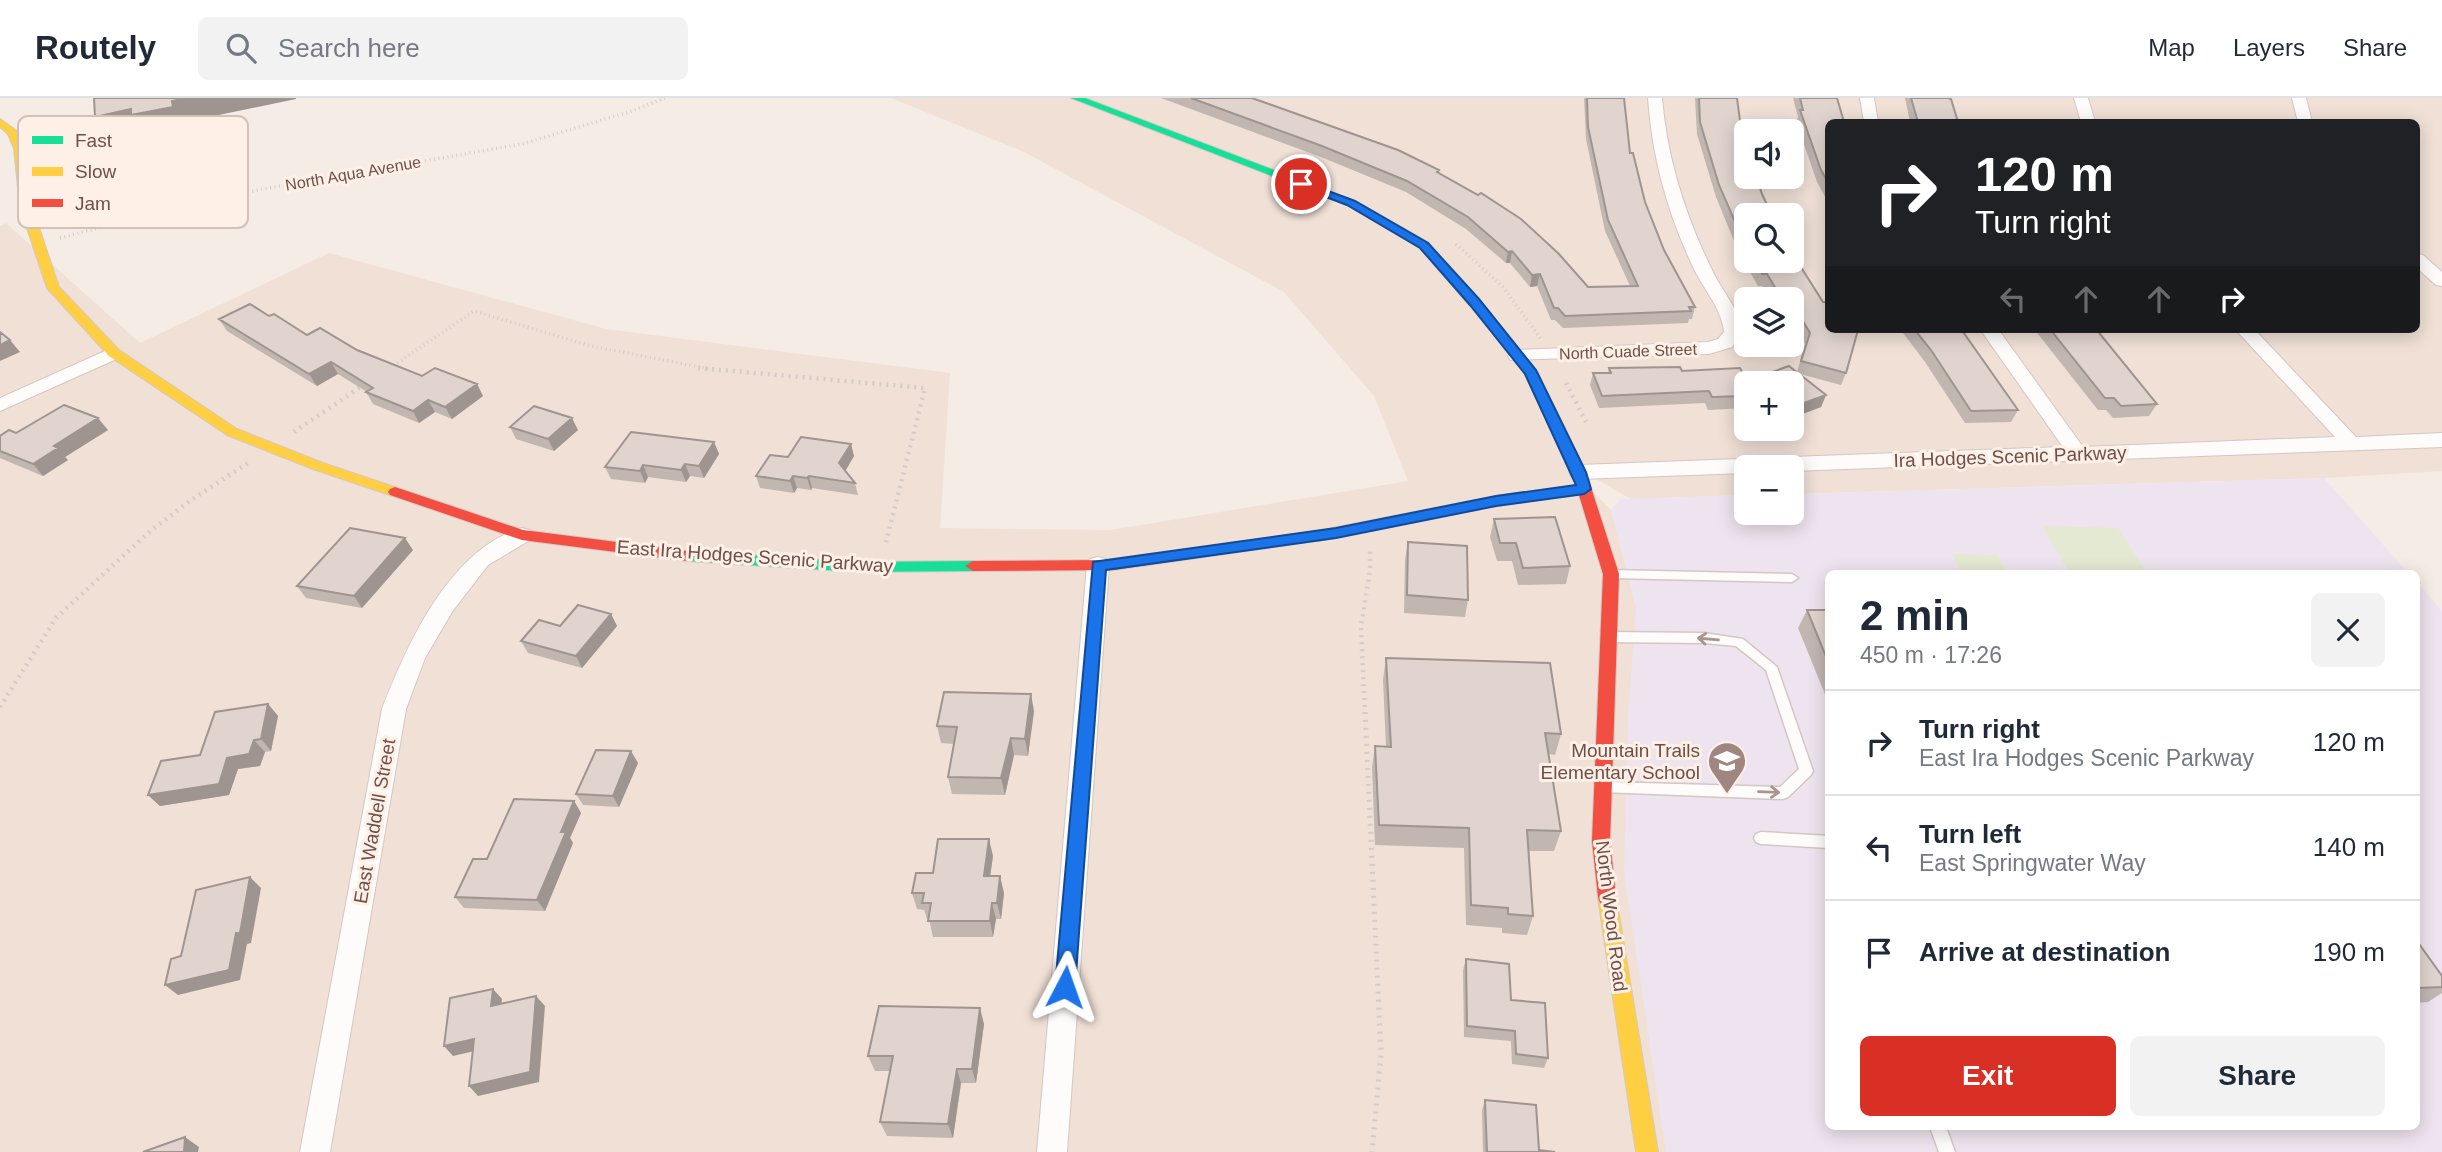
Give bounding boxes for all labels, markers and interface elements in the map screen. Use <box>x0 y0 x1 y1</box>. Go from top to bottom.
search box <box>198 17 688 80</box>
text: Routely <box>35 29 156 66</box>
icon: search <box>222 29 260 67</box>
text: Search here <box>278 33 420 63</box>
text: Map <box>2148 34 2195 61</box>
text: Layers <box>2233 34 2305 61</box>
text: Share <box>2343 34 2407 61</box>
legend <box>18 116 248 228</box>
map controls <box>1734 119 1804 525</box>
button: sound <box>1734 119 1804 189</box>
text: Fast <box>75 130 113 151</box>
icon: right <box>1860 147 1951 238</box>
text: 120 m <box>1975 147 2114 201</box>
street label: North Aqua Avenue <box>284 153 422 194</box>
pin <box>1271 154 1331 214</box>
text: Slow <box>75 161 116 182</box>
icon: arrive <box>1282 165 1320 203</box>
text: Jam <box>75 193 111 214</box>
button: search <box>1734 203 1804 273</box>
text: Turn right <box>1975 204 2111 240</box>
icon: left <box>1994 280 2032 318</box>
icon: ahead <box>2067 280 2105 318</box>
icon: ahead <box>2140 280 2178 318</box>
icon: right <box>2213 280 2251 318</box>
button: layers <box>1734 287 1804 357</box>
street label: North Cuade Street <box>1559 341 1698 362</box>
button: + <box>1734 371 1804 441</box>
street label: Ira Hodges Scenic Parkway <box>1893 442 2127 471</box>
button: − <box>1734 455 1804 525</box>
street label: East Ira Hodges Scenic Parkway <box>616 536 894 577</box>
text: 2 min <box>1860 592 1970 639</box>
button: close <box>2311 593 2385 667</box>
one-way arrow <box>1697 632 1719 645</box>
text: 450 m · 17:26 <box>1860 642 2002 668</box>
text: Turn right <box>1919 714 2040 744</box>
icon: right <box>1860 724 1898 762</box>
text: 120 m <box>2313 727 2385 757</box>
street label: East Waddell Street <box>350 736 399 905</box>
place label: Mountain Trails Elementary School <box>1541 740 1700 783</box>
school or university icon: Mountain Trails Elementary School <box>1706 740 1748 795</box>
text: East Ira Hodges Scenic Parkway <box>1919 745 2254 771</box>
one-way arrow <box>1758 786 1781 799</box>
text: Turn left <box>1919 819 2021 849</box>
icon: left <box>1860 829 1898 867</box>
text: 140 m <box>2313 832 2385 862</box>
street label: North Wood Road <box>1592 839 1631 993</box>
text: East Springwater Way <box>1919 850 2146 876</box>
icon: arrive <box>1860 934 1898 972</box>
text: Arrive at destination <box>1919 937 2170 967</box>
text: 190 m <box>2313 937 2385 967</box>
position arrow <box>1028 950 1102 1024</box>
button: Exit <box>1860 1036 2116 1116</box>
button: Share <box>2130 1036 2385 1116</box>

